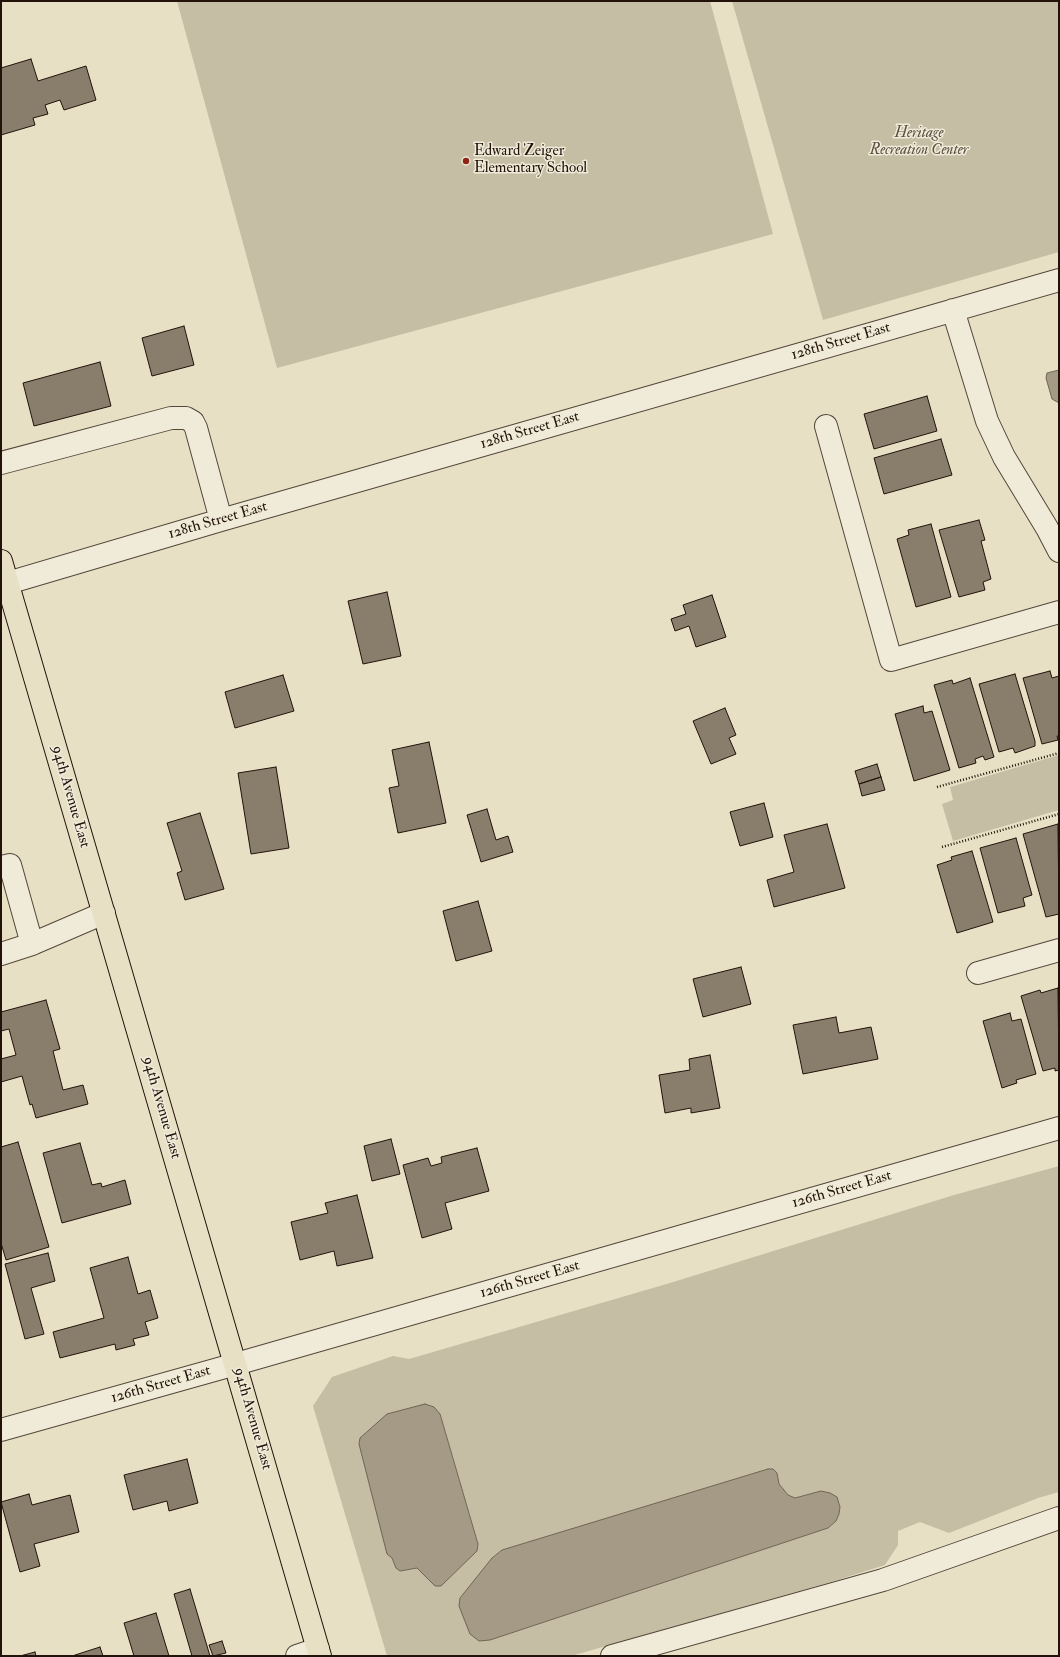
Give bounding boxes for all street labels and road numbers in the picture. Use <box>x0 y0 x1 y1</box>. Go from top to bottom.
street label: 128th Street East <box>789 319 893 365</box>
street label: 128th Street East <box>478 408 582 454</box>
street label: 128th Street East <box>166 498 270 544</box>
street label: 94th Avenue East <box>47 744 93 850</box>
street label: 94th Avenue East <box>138 1055 184 1161</box>
street label: 126th Street East <box>790 1167 894 1213</box>
street label: 126th Street East <box>478 1257 582 1303</box>
street label: 126th Street East <box>109 1362 213 1408</box>
street label: 94th Avenue East <box>229 1366 275 1472</box>

